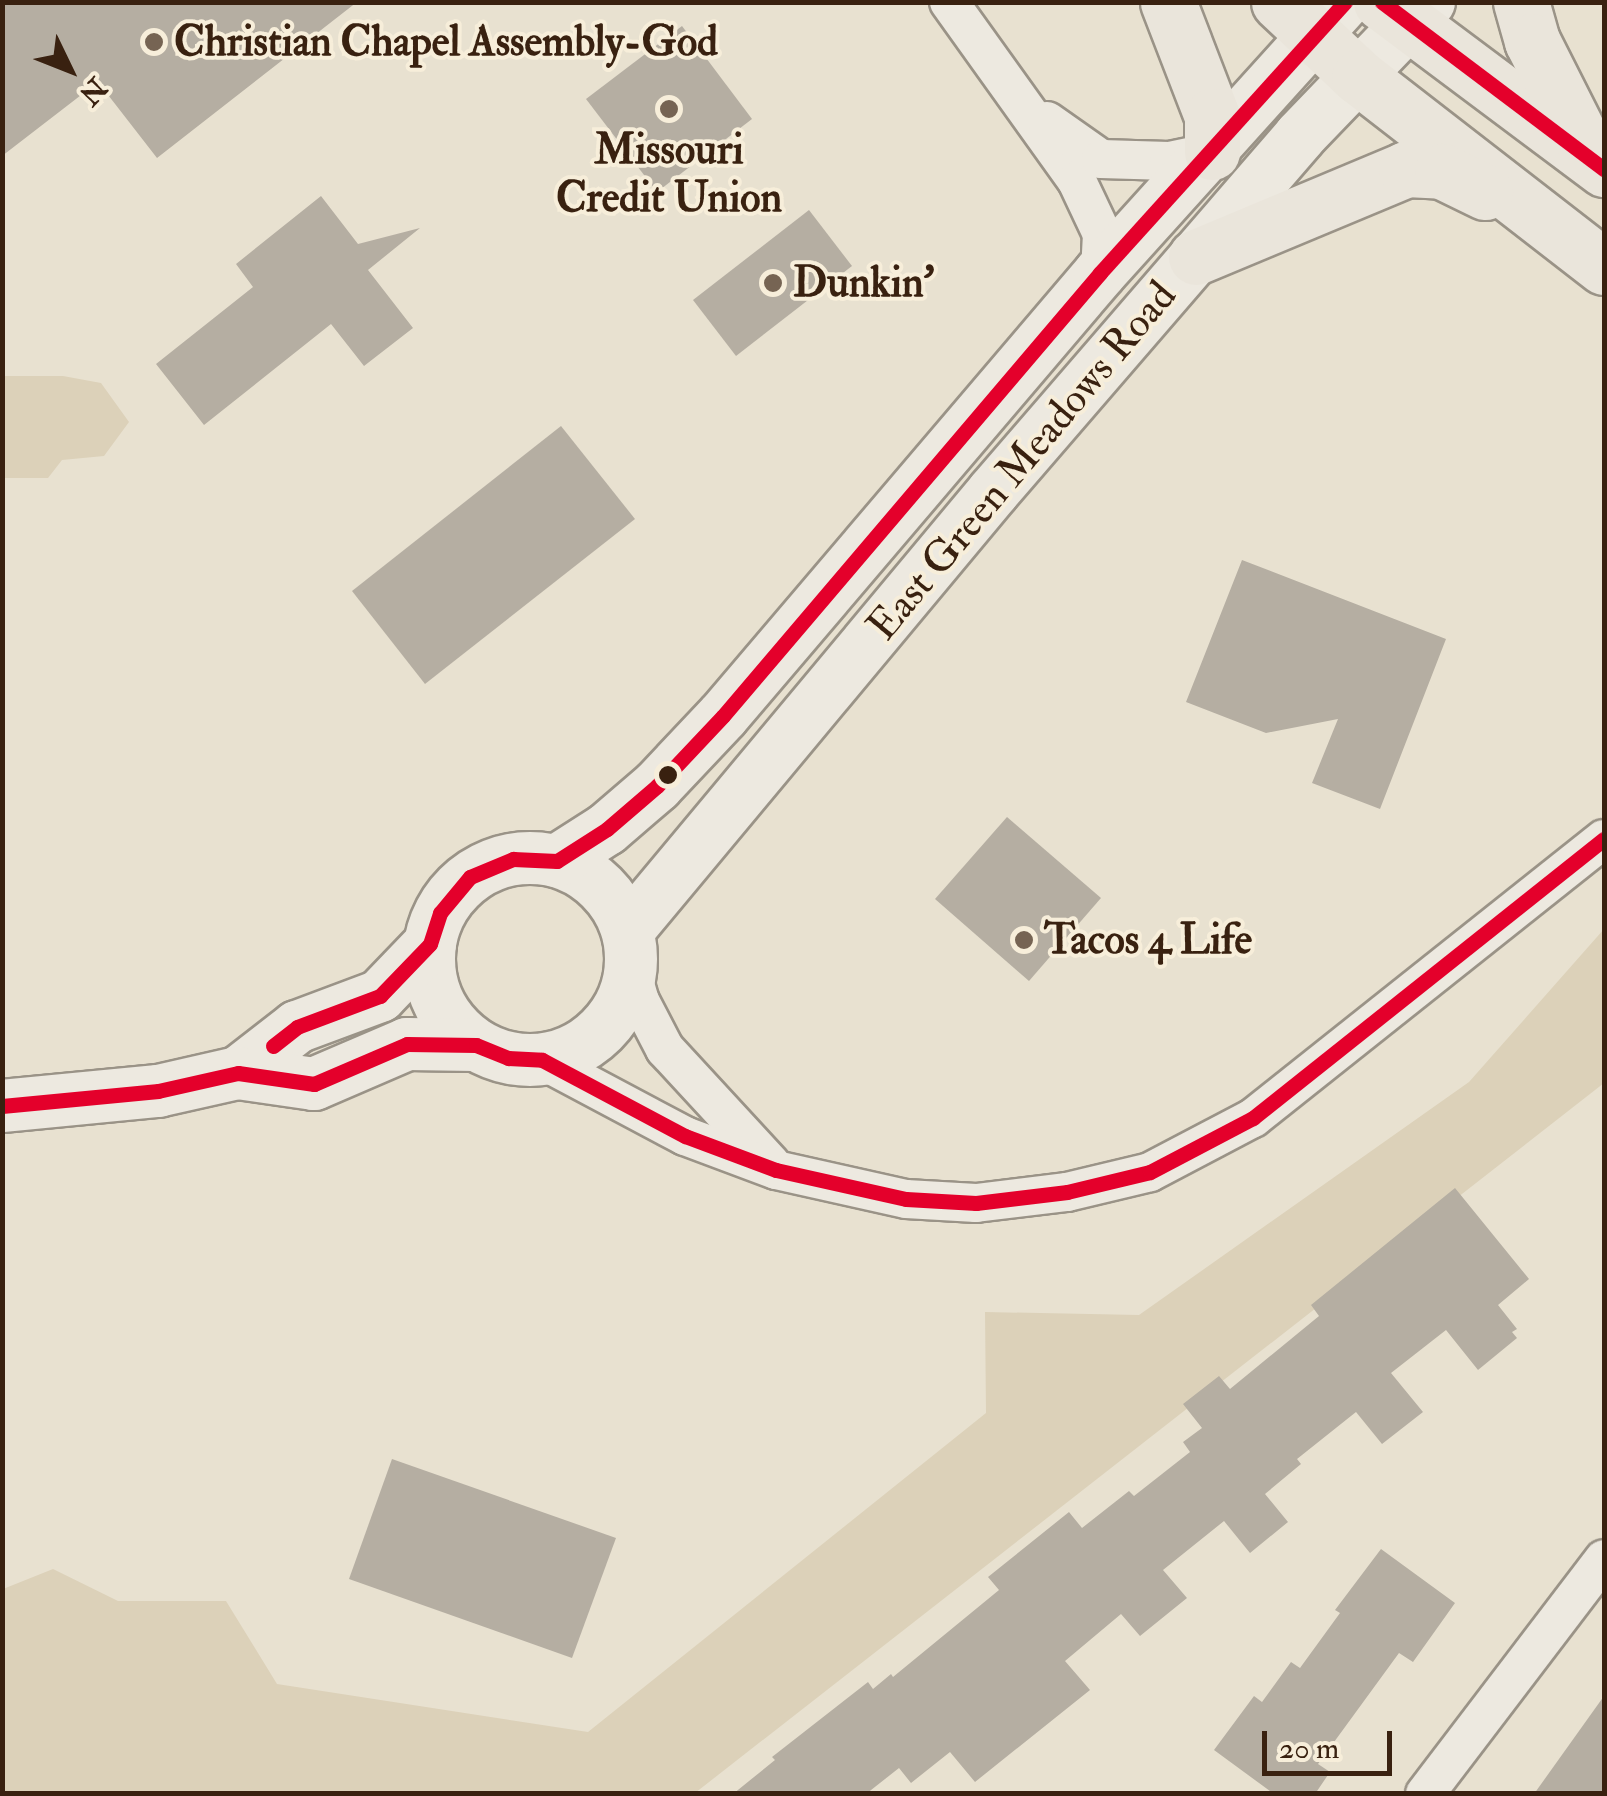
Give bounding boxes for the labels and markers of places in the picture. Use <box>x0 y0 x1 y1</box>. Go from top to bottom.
place label: Christian Chapel Assembly-God <box>174 17 718 67</box>
marker: Christian Chapel Assembly-God <box>143 31 165 53</box>
marker: Missouri Credit Union <box>658 98 680 120</box>
place label: Missouri Credit Union <box>556 125 782 224</box>
place label: Dunkin' <box>793 258 934 308</box>
marker: Dunkin' <box>762 272 784 294</box>
unlabelled marker <box>658 765 678 785</box>
place label: Tacos 4 Life <box>1044 915 1252 965</box>
marker: Tacos 4 Life <box>1013 929 1035 951</box>

